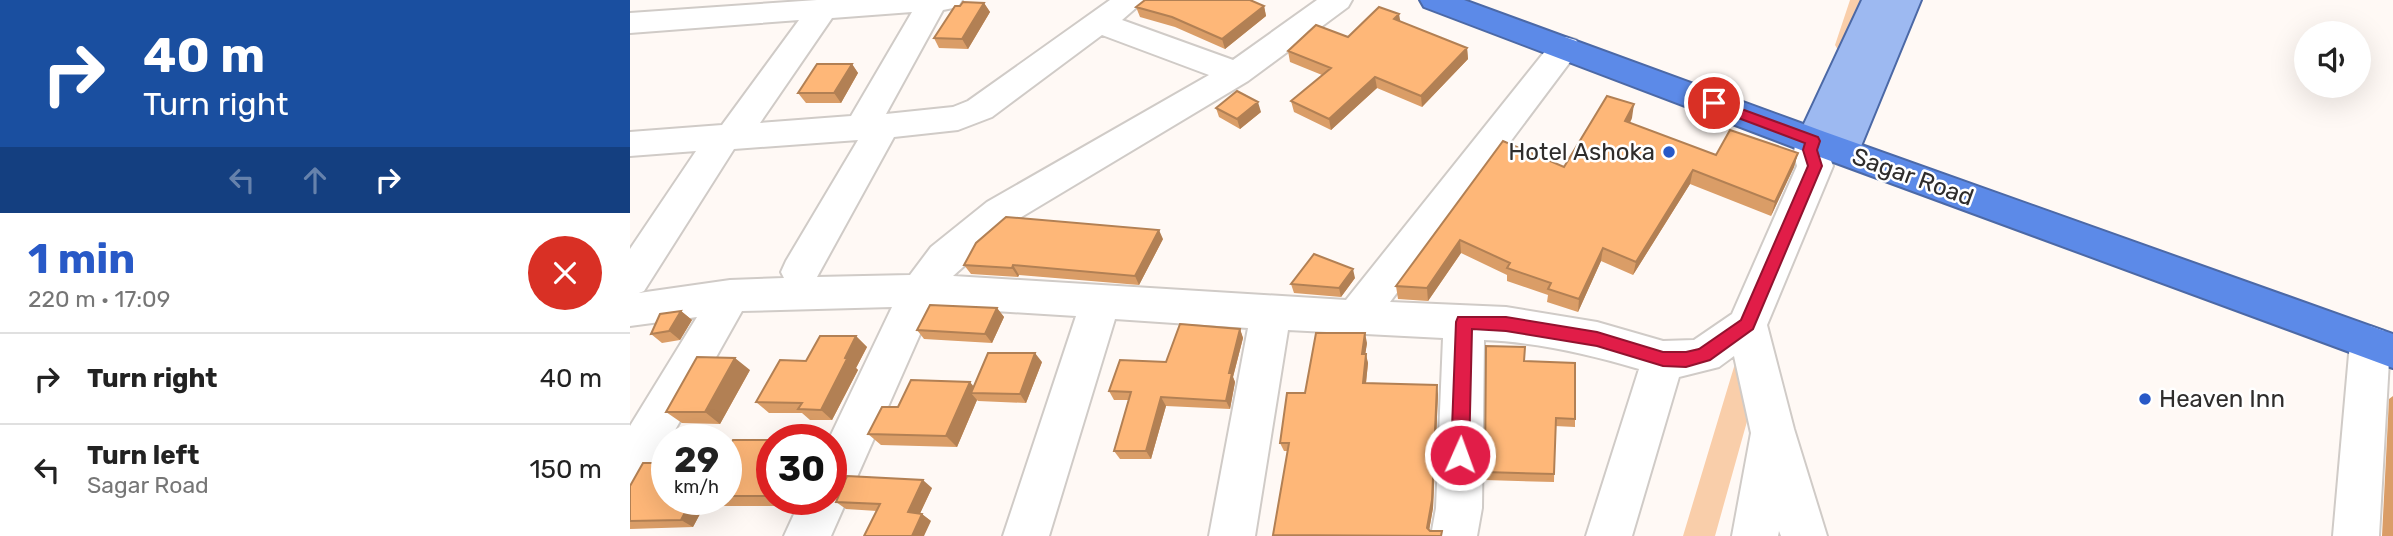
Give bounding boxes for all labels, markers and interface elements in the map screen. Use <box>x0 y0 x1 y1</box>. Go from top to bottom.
map controls <box>2294 21 2371 98</box>
button: sound <box>2294 21 2371 98</box>
text: 40 m <box>143 26 265 84</box>
icon: right <box>28 28 119 119</box>
pin <box>1684 73 1744 133</box>
icon: arrive <box>1695 84 1733 122</box>
text: Turn right <box>143 85 288 123</box>
place label: Hotel Ashoka <box>1508 138 1655 166</box>
street label: Sagar Road <box>1848 142 1978 212</box>
marker: Hotel Ashoka <box>1661 144 1677 160</box>
icon: left <box>223 161 261 199</box>
icon: ahead <box>296 161 334 199</box>
icon: right <box>369 161 407 199</box>
text: 1 min <box>28 234 135 284</box>
button: close <box>528 236 602 310</box>
text: 220 m · 17:09 <box>28 285 170 313</box>
icon: right <box>28 360 66 398</box>
text: Turn right <box>87 363 217 394</box>
text: 40 m <box>540 363 602 394</box>
place label: Heaven Inn <box>2159 385 2285 413</box>
marker: Heaven Inn <box>2137 391 2153 407</box>
position arrow <box>1423 418 1497 492</box>
speed limit sign: 30 <box>756 424 847 515</box>
text: 29 <box>674 439 719 481</box>
text: Turn left <box>87 440 199 471</box>
icon: left <box>28 451 66 489</box>
text: 150 m <box>529 454 602 485</box>
text: Sagar Road <box>87 471 209 499</box>
text: km/h <box>674 476 719 498</box>

